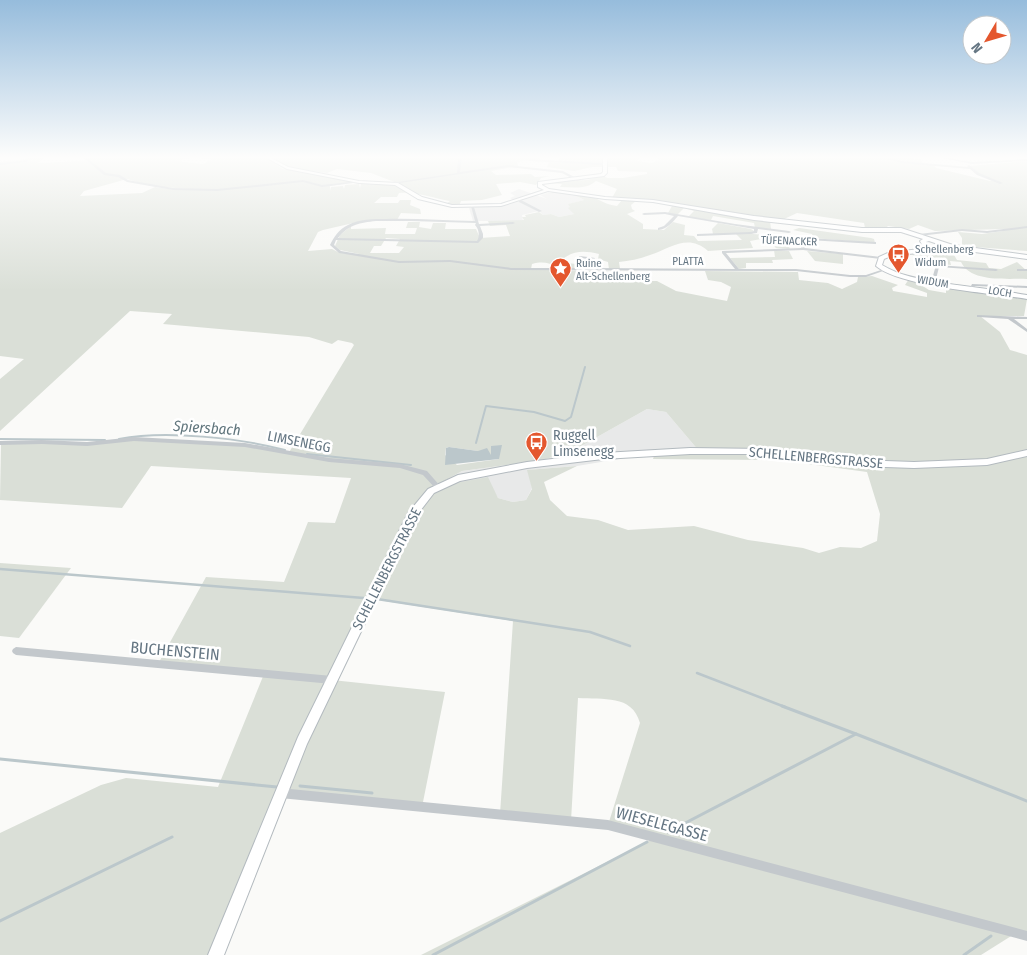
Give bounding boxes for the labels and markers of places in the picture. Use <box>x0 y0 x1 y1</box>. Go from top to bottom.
bus stop icon: Schellenberg Widum <box>887 243 911 274</box>
place label: Schellenberg Widum <box>915 243 974 269</box>
place icon: Ruine Alt-Schellenberg <box>548 257 572 288</box>
place label: Ruine Alt-Schellenberg <box>576 257 651 283</box>
place label: Ruggell Limsenegg <box>553 427 614 460</box>
bus stop icon: Ruggell Limsenegg <box>525 431 549 462</box>

